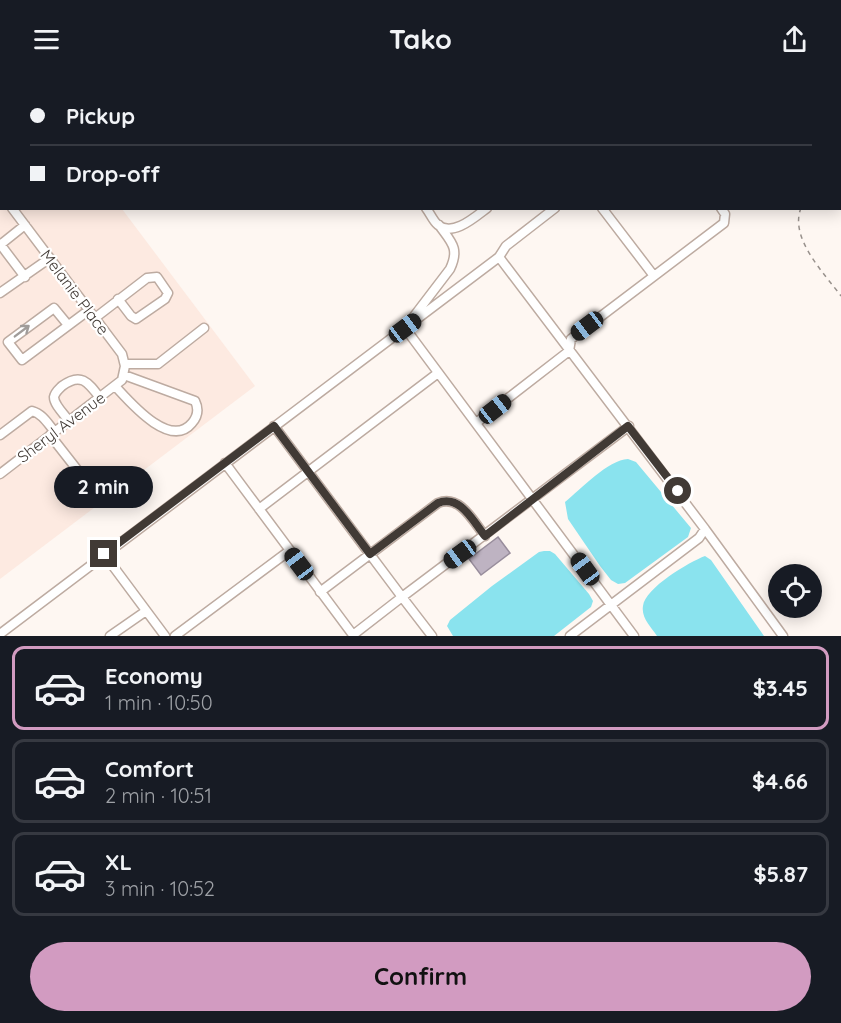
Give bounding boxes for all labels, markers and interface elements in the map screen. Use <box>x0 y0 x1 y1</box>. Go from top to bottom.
text: Tako <box>389 22 452 56</box>
icon: menu <box>30 23 63 56</box>
icon: share <box>778 23 811 56</box>
text: Pickup <box>66 102 135 130</box>
text: Drop-off <box>66 160 160 188</box>
street label: Melanie Place <box>36 245 114 339</box>
car <box>567 308 607 344</box>
car <box>385 310 425 346</box>
one-way arrow <box>14 325 30 338</box>
street label: Sheryl Avenue <box>13 387 109 467</box>
car <box>475 391 515 427</box>
callout: 2 min <box>54 467 154 509</box>
text: 2 min <box>77 474 130 499</box>
route start <box>664 477 691 504</box>
car <box>440 536 480 572</box>
route end <box>90 540 117 567</box>
car <box>281 544 317 584</box>
car <box>567 549 603 589</box>
map controls <box>768 564 822 618</box>
button: locate <box>768 564 822 618</box>
icon: car <box>33 661 87 715</box>
text: Economy <box>105 662 203 690</box>
text: $3.45 <box>753 674 808 702</box>
text: 1 min · 10:50 <box>105 690 213 715</box>
icon: car <box>33 754 87 808</box>
text: Comfort <box>105 755 194 783</box>
text: $4.66 <box>752 767 808 795</box>
text: 2 min · 10:51 <box>105 783 212 808</box>
icon: car <box>33 847 87 901</box>
text: XL <box>105 848 132 876</box>
text: $5.87 <box>753 860 808 888</box>
text: 3 min · 10:52 <box>105 876 215 901</box>
button: Confirm <box>30 942 811 1011</box>

